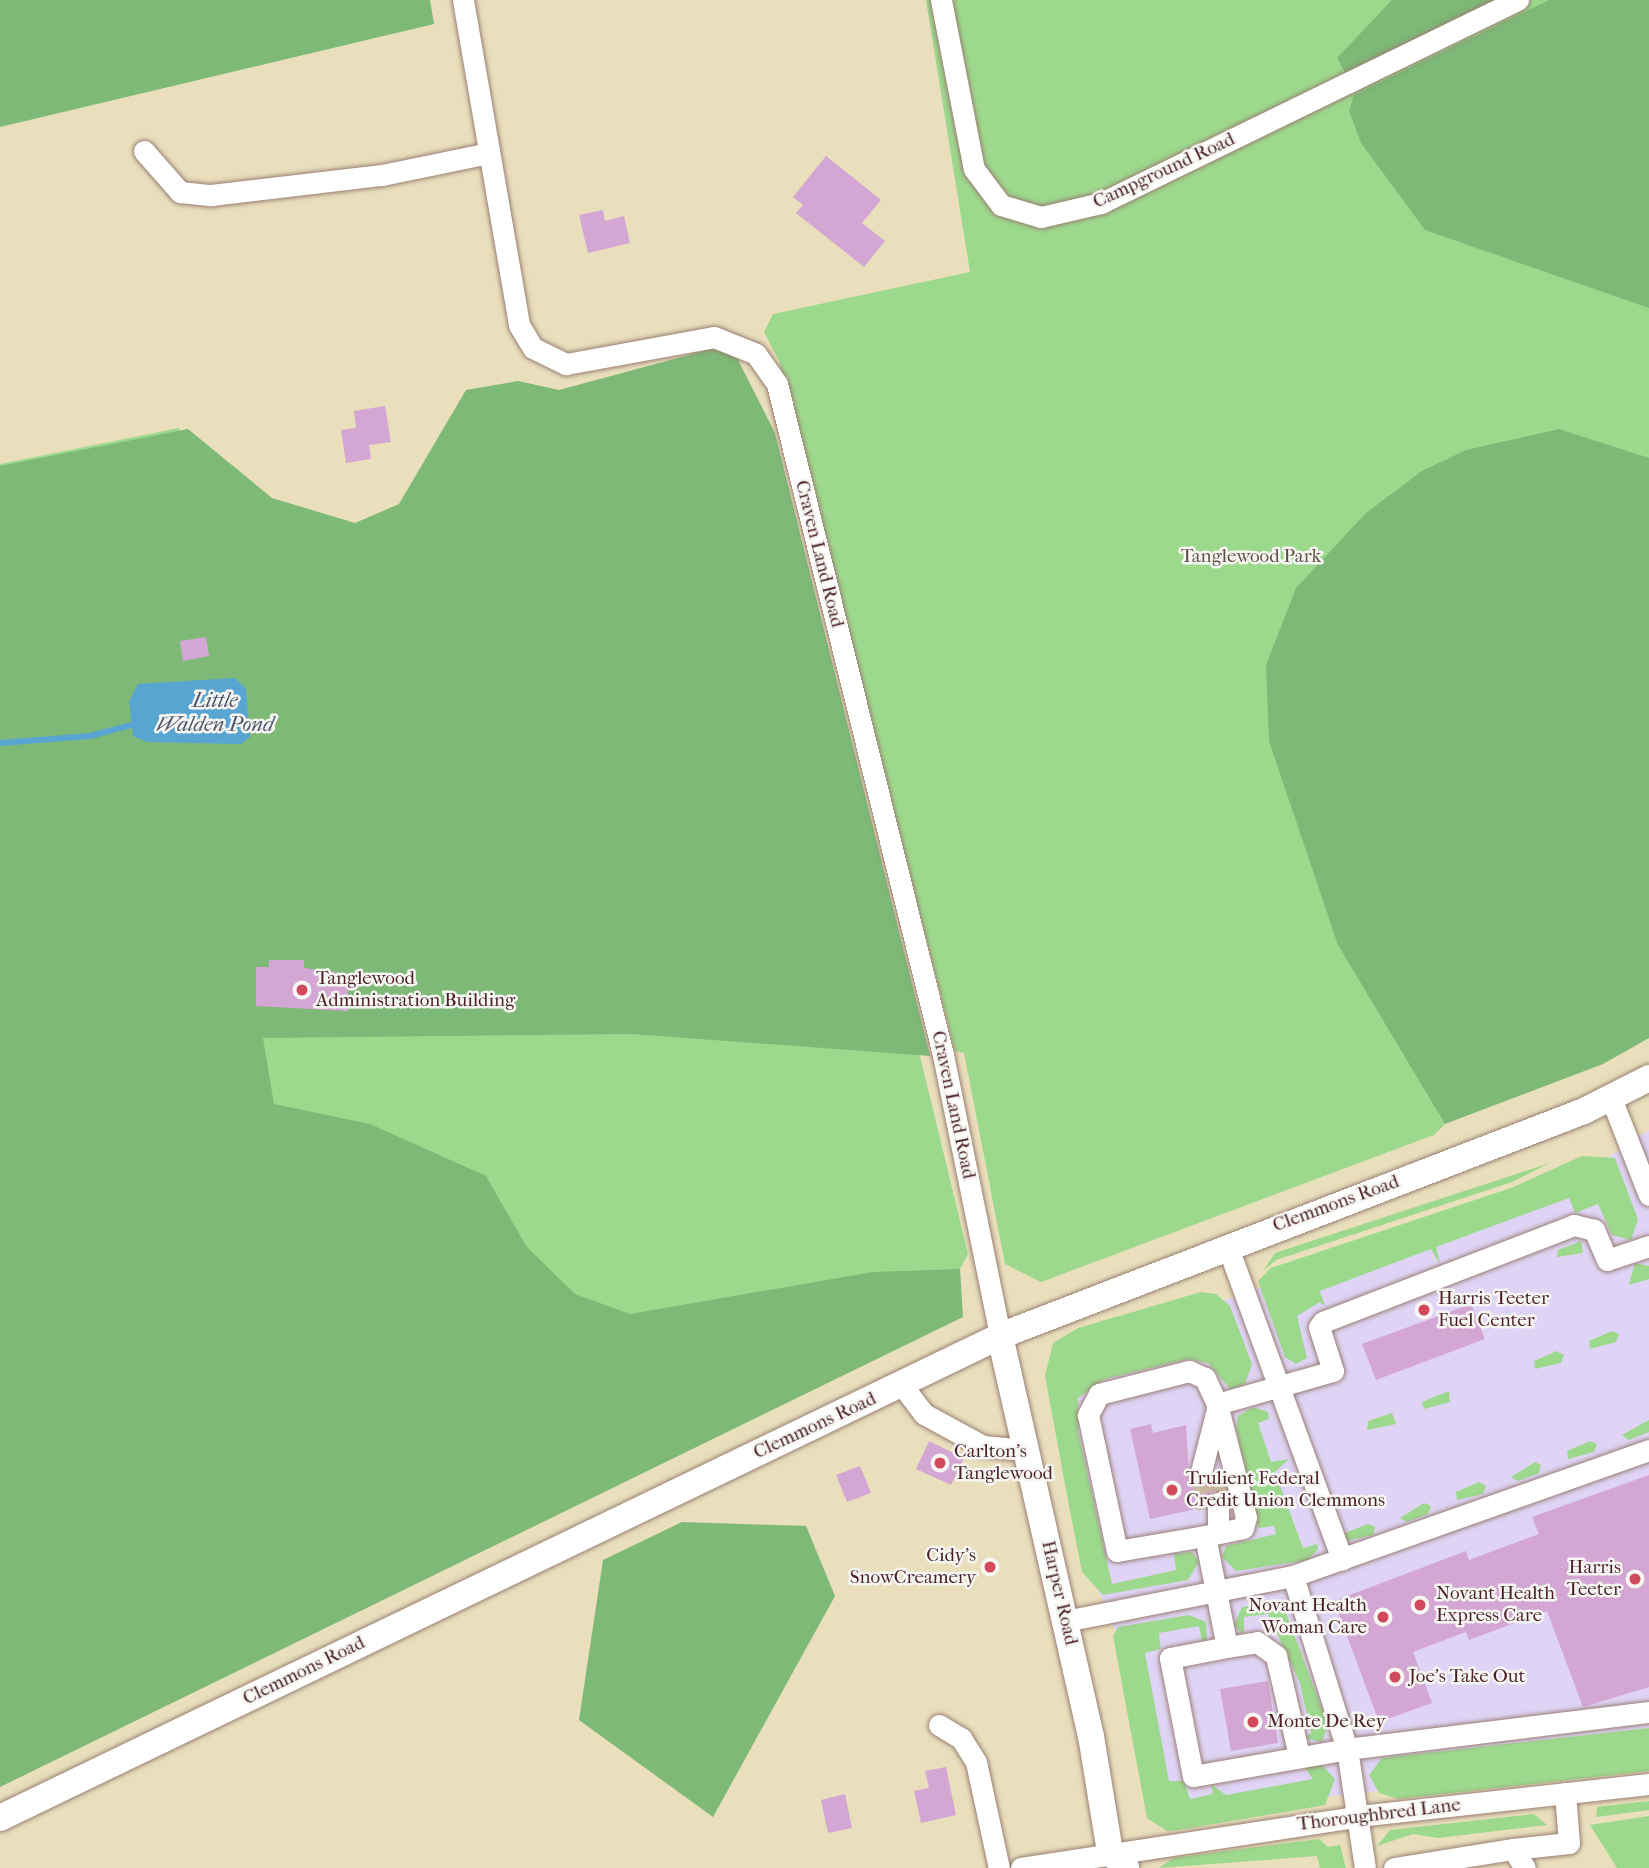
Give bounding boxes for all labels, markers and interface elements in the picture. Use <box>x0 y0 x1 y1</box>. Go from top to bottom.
street label: Campground Road <box>1090 128 1238 214</box>
street label: Craven Land Road <box>790 478 848 630</box>
park label: Tanglewood Park <box>1181 546 1321 568</box>
water label: Little Walden Pond <box>156 687 274 737</box>
place label: Tanglewood Administration Building <box>316 968 515 1012</box>
marker: Tanglewood Administration Building <box>294 982 310 998</box>
street label: Craven Land Road <box>926 1029 980 1181</box>
street label: Clemmons Road <box>1270 1171 1402 1237</box>
place label: Harris Teeter Fuel Center <box>1438 1288 1549 1332</box>
marker: Harris Teeter Fuel Center <box>1416 1302 1432 1318</box>
street label: Clemmons Road <box>750 1388 880 1464</box>
place label: Carlton's Tanglewood <box>954 1441 1053 1485</box>
marker: Carlton's Tanglewood <box>932 1455 948 1471</box>
place label: Trulient Federal Credit Union Clemmons <box>1186 1468 1385 1512</box>
marker: Trulient Federal Credit Union Clemmons <box>1164 1482 1180 1498</box>
street label: Harper Road <box>1036 1539 1082 1647</box>
place label: Cidy's SnowCreamery <box>850 1545 976 1589</box>
place label: Harris Teeter <box>1567 1557 1621 1601</box>
marker: Cidy's SnowCreamery <box>982 1559 998 1575</box>
marker: Harris Teeter <box>1627 1571 1643 1587</box>
place label: Novant Health Express Care <box>1436 1583 1555 1627</box>
place label: Novant Health Woman Care <box>1248 1595 1367 1639</box>
marker: Novant Health Express Care <box>1410 1595 1430 1615</box>
marker: Novant Health Woman Care <box>1373 1607 1393 1627</box>
street label: Clemmons Road <box>239 1632 369 1710</box>
place label: Joe's Take Out <box>1409 1666 1525 1688</box>
marker: Joe's Take Out <box>1387 1669 1403 1685</box>
place label: Monte De Rey <box>1267 1711 1386 1733</box>
marker: Monte De Rey <box>1245 1714 1261 1730</box>
street label: Thoroughbred Lane <box>1296 1794 1462 1836</box>

